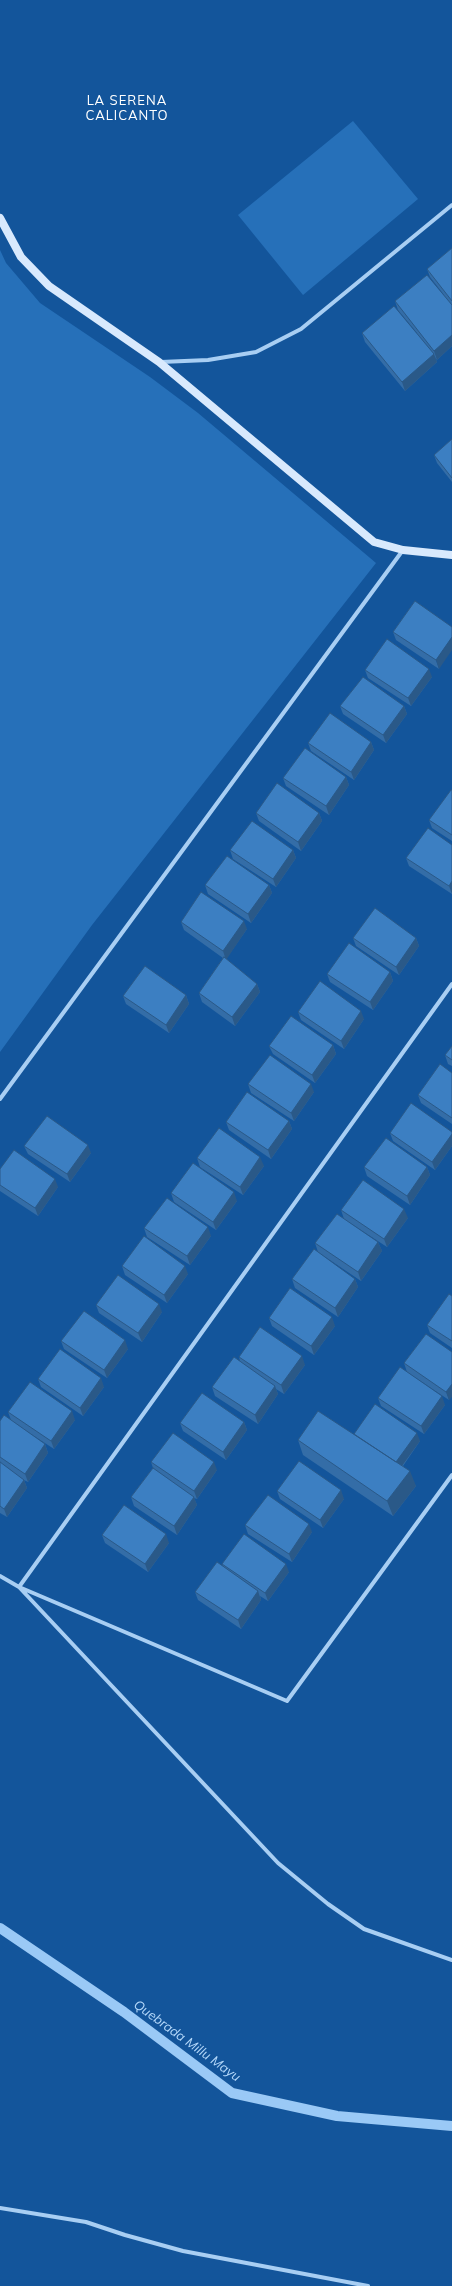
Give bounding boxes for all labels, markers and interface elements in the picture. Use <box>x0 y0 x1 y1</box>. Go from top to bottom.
district label: LA SERENA CALICANTO <box>86 93 168 124</box>
water label: Quebrada Millu Mayu <box>130 1997 244 2085</box>

